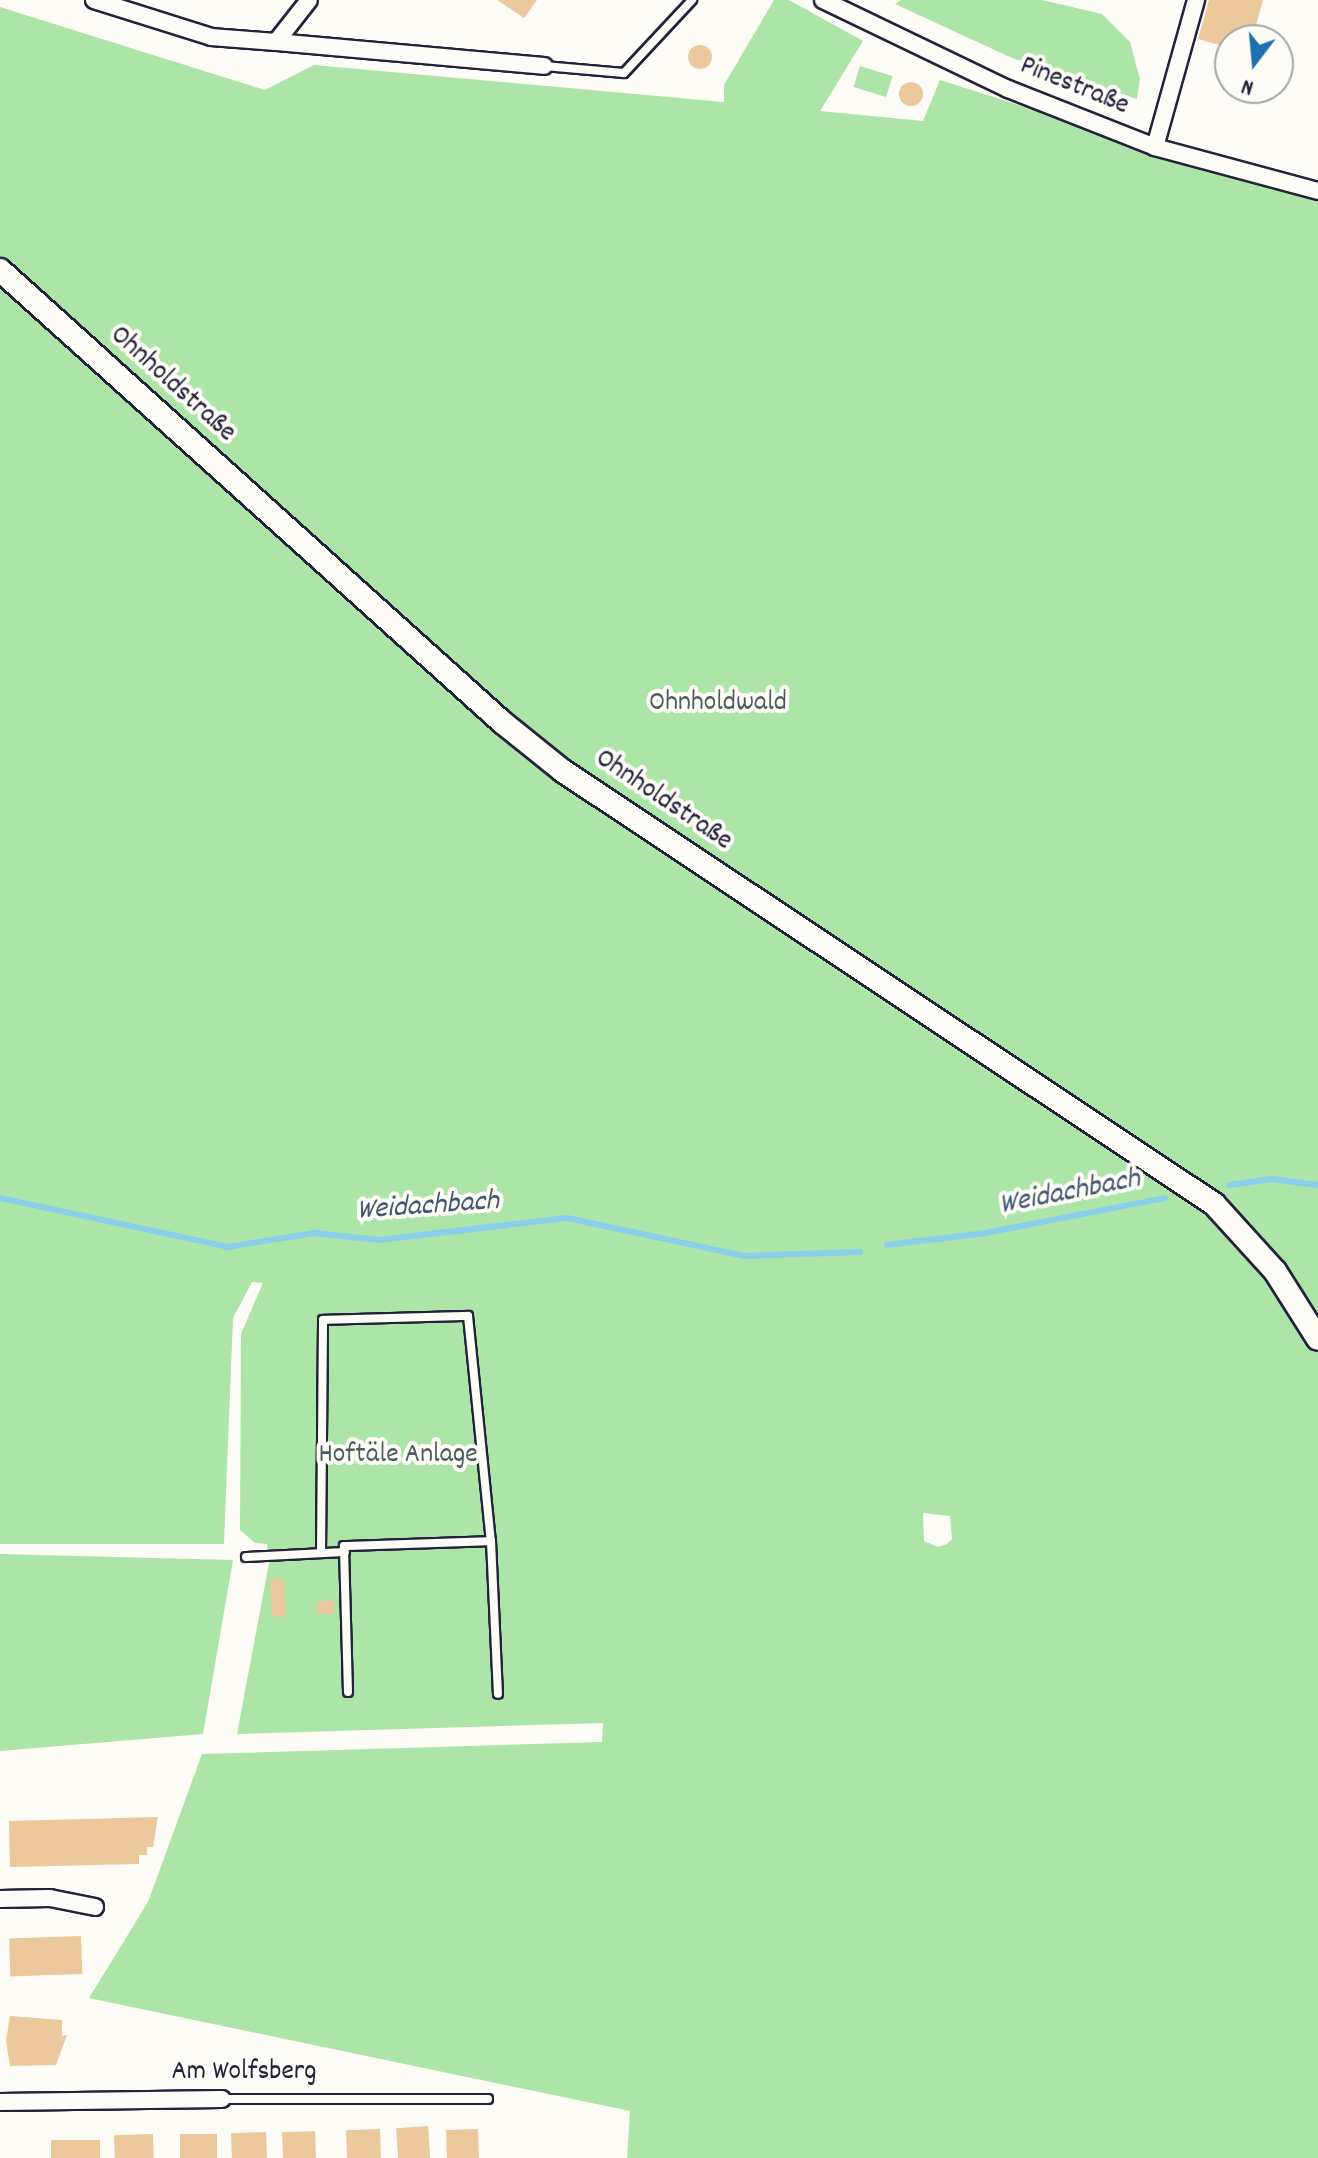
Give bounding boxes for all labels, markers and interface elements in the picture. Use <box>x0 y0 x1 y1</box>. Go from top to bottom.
north arrow <box>1214 24 1294 104</box>
street label: Pinestraße <box>1015 50 1133 124</box>
text: N <box>1238 69 1257 102</box>
street label: Ohnholdstraße <box>102 320 242 450</box>
park label: Ohnholdwald <box>649 687 787 721</box>
street label: Ohnholdstraße <box>588 743 738 859</box>
water label: Weidachbach <box>997 1163 1143 1225</box>
water label: Weidachbach <box>356 1185 500 1231</box>
park label: Hoftäle Anlage <box>319 1439 477 1473</box>
street label: Am Wolfsberg <box>172 2056 316 2090</box>

